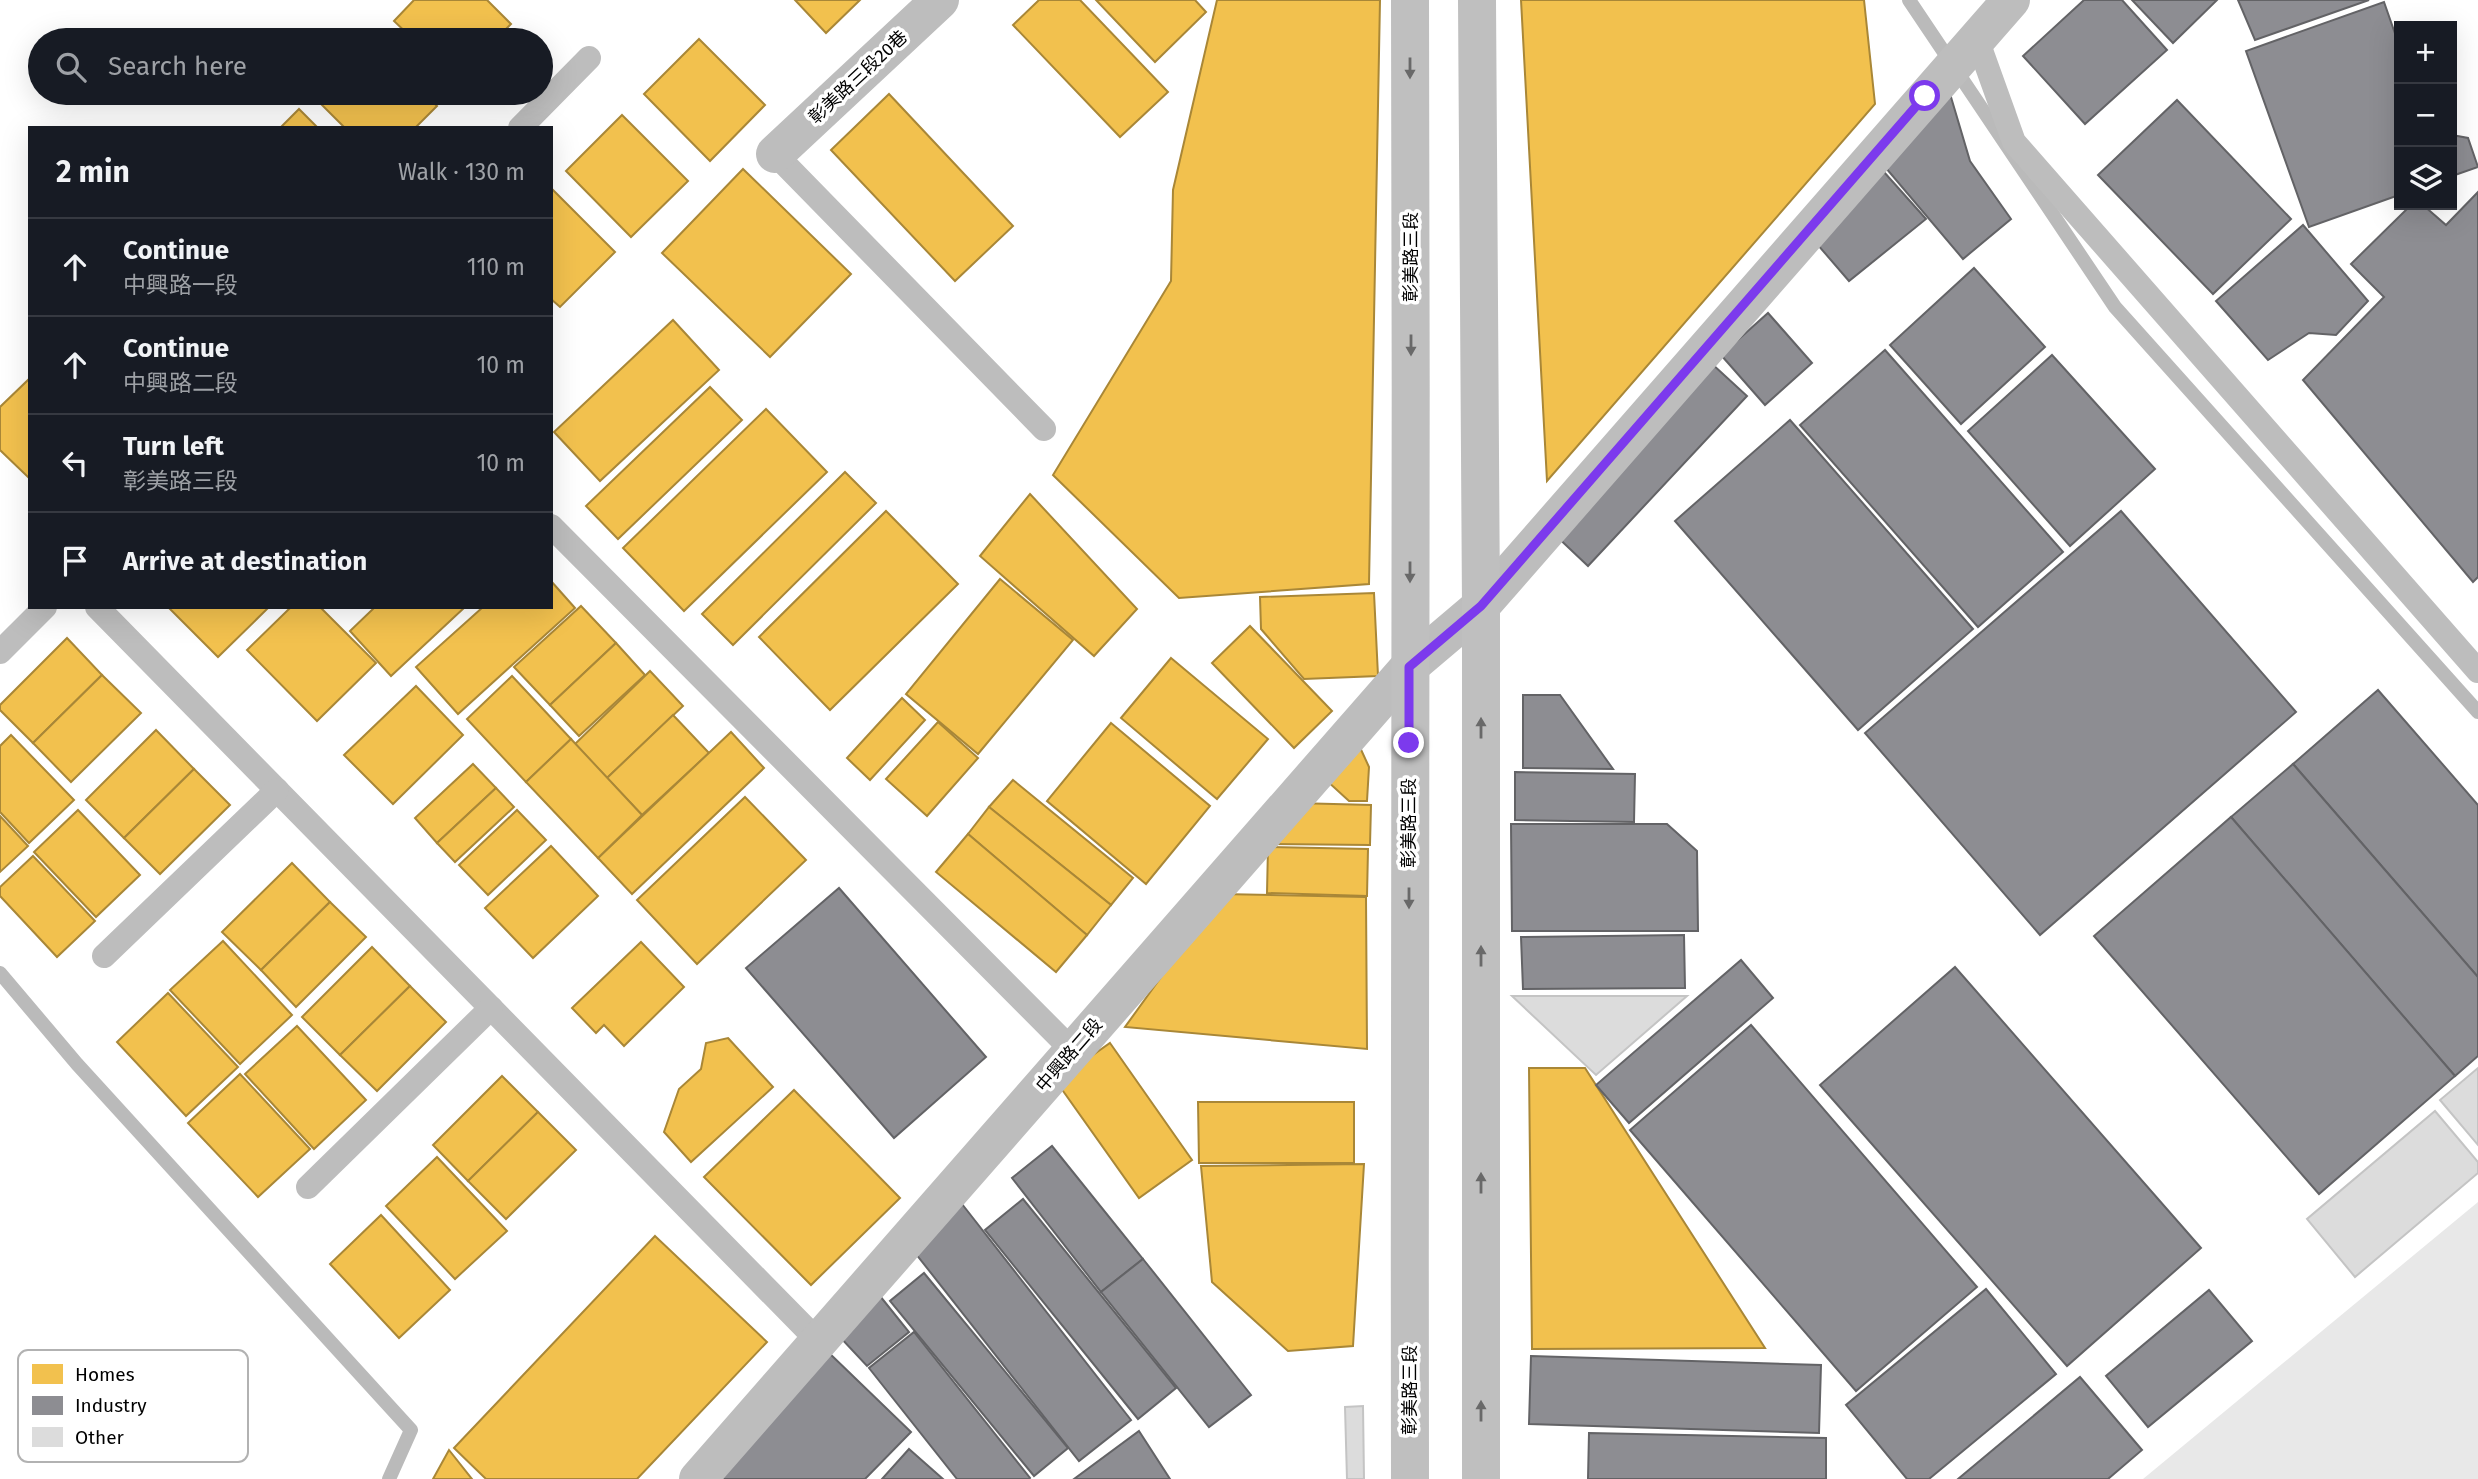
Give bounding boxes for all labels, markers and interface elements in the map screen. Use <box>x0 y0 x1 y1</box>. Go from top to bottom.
map controls <box>2394 21 2457 210</box>
button: + <box>2394 21 2457 84</box>
street label: 彰美路三段20巷 <box>804 26 912 128</box>
search box <box>28 28 553 105</box>
icon: search <box>52 48 90 86</box>
text: Search here <box>108 51 247 82</box>
one-way arrow <box>1404 57 1416 79</box>
route start <box>1909 80 1940 111</box>
button: − <box>2394 84 2457 147</box>
button: layers <box>2394 147 2457 210</box>
text: 2 min <box>56 154 130 190</box>
text: Walk · 130 m <box>398 158 525 186</box>
street label: 彰美路三段 <box>1400 212 1422 302</box>
text: Continue <box>123 235 229 266</box>
icon: ahead <box>56 248 94 286</box>
text: 110 m <box>467 253 525 281</box>
text: 中興路一段 <box>123 271 238 299</box>
text: Continue <box>123 333 229 364</box>
one-way arrow <box>1405 334 1417 356</box>
icon: ahead <box>56 346 94 384</box>
text: 10 m <box>476 351 525 379</box>
text: 中興路二段 <box>123 369 238 397</box>
text: Turn left <box>123 431 224 462</box>
icon: left <box>56 444 94 482</box>
text: 10 m <box>476 449 525 477</box>
text: 彰美路三段 <box>123 467 238 495</box>
icon: arrive <box>56 542 94 580</box>
text: Arrive at destination <box>123 546 367 577</box>
one-way arrow <box>1404 561 1416 583</box>
one-way arrow <box>1475 717 1487 739</box>
route end <box>1393 727 1424 758</box>
street label: 彰美路三段 <box>1398 778 1420 868</box>
one-way arrow <box>1403 887 1415 909</box>
one-way arrow <box>1475 945 1487 967</box>
street label: 中興路二段 <box>1031 1014 1107 1096</box>
one-way arrow <box>1475 1172 1487 1194</box>
street label: 彰美路三段 <box>1399 1345 1421 1435</box>
legend <box>18 1350 248 1462</box>
text: Homes <box>75 1363 135 1386</box>
text: Industry <box>75 1394 147 1417</box>
one-way arrow <box>1475 1400 1487 1422</box>
text: Other <box>75 1426 124 1449</box>

